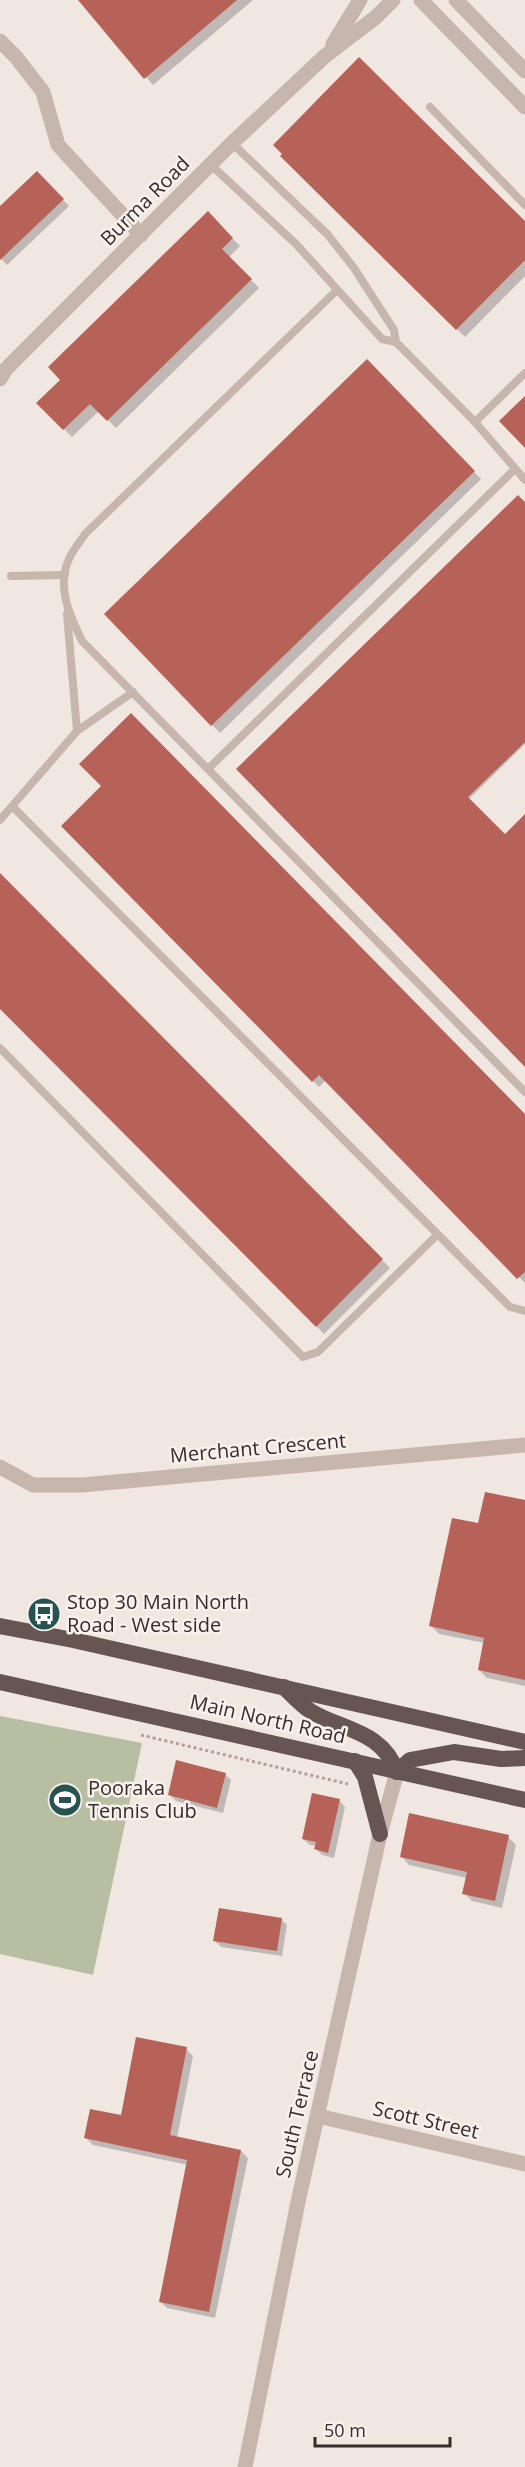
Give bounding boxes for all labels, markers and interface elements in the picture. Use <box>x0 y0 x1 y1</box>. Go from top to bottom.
street label: Burma Road <box>94 150 195 251</box>
street label: Merchant Crescent <box>169 1426 347 1469</box>
place label: Stop 30 Main North Road - West side <box>67 1588 249 1638</box>
bus stop icon: Stop 30 Main North Road - West side <box>26 1596 62 1632</box>
street label: Main North Road <box>188 1687 349 1750</box>
place label: Pooraka Tennis Club <box>88 1774 197 1824</box>
sports icon: Pooraka Tennis Club <box>47 1782 83 1818</box>
street label: South Terrace <box>269 2047 324 2180</box>
street label: Scott Street <box>371 2094 482 2145</box>
scale bar <box>315 2410 450 2448</box>
text: 50 m <box>324 2418 366 2442</box>

